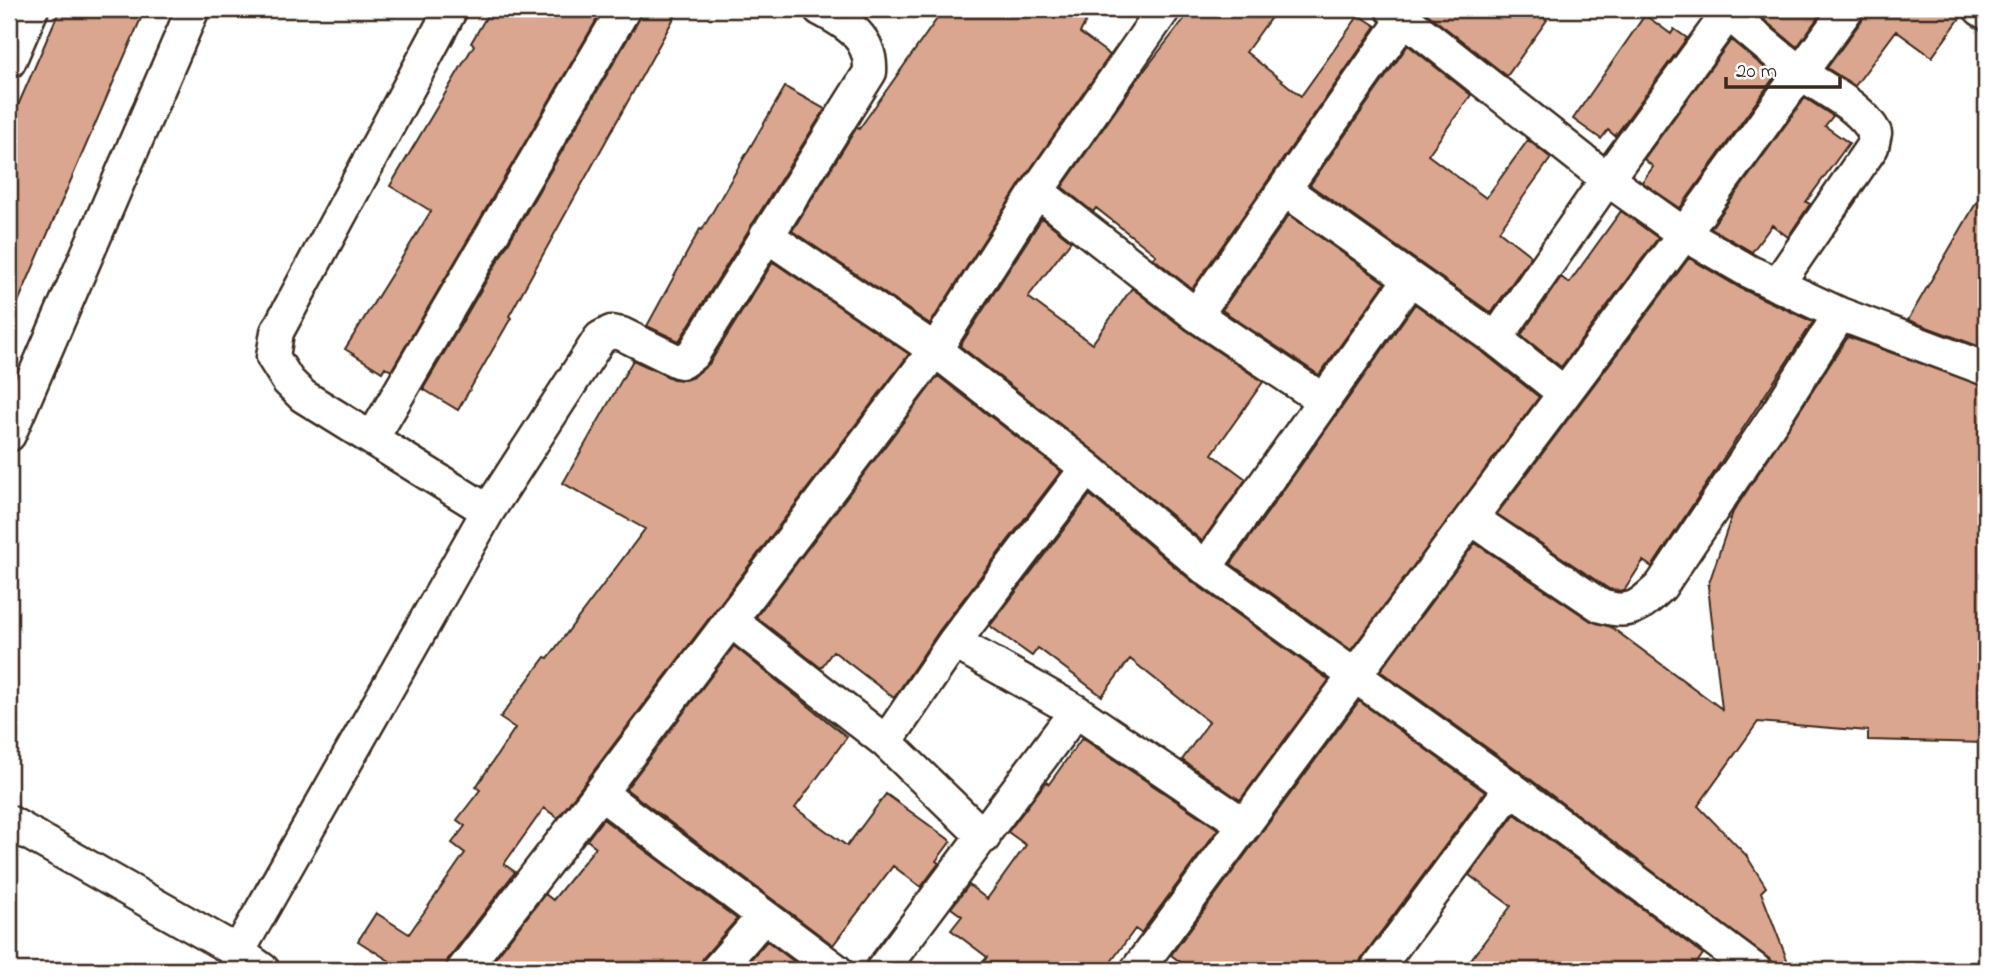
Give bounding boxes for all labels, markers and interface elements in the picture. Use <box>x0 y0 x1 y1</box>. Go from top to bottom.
scale bar <box>1726 46 1839 90</box>
text: 20 m <box>1736 57 1777 87</box>

